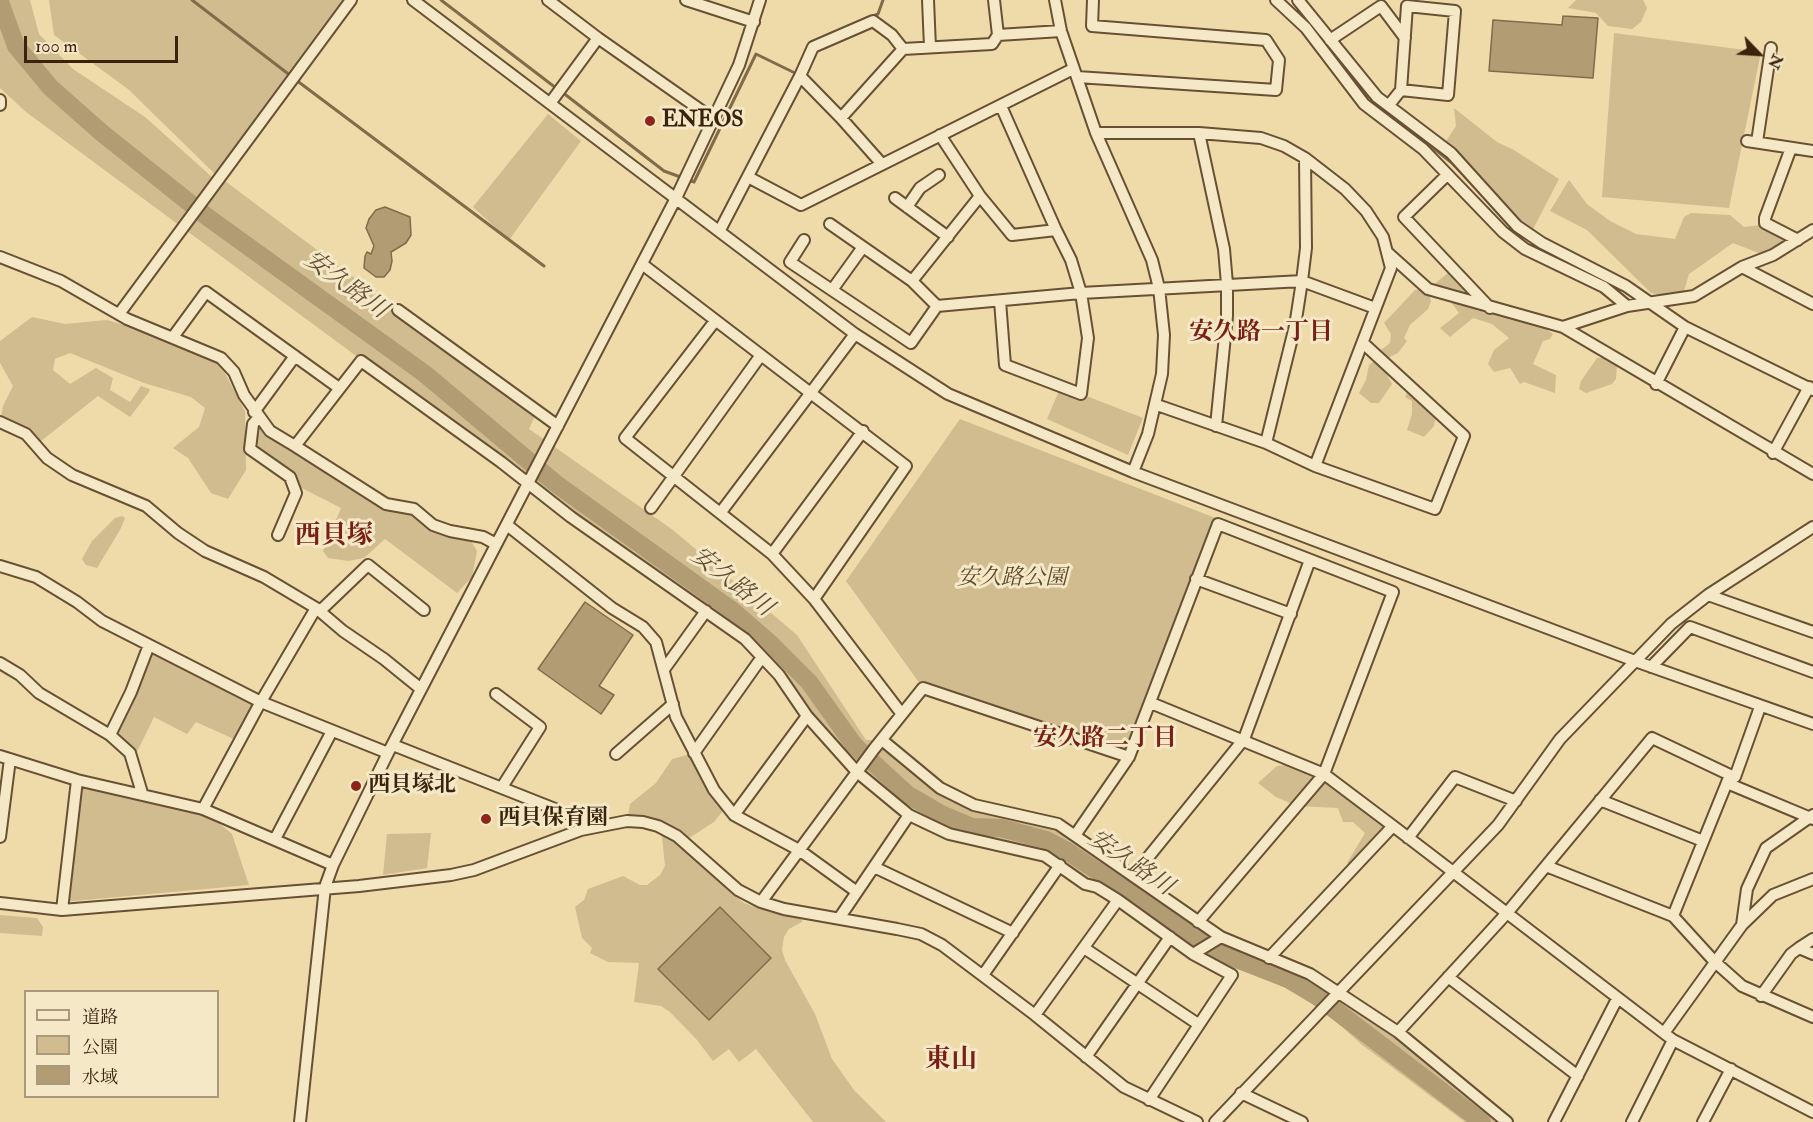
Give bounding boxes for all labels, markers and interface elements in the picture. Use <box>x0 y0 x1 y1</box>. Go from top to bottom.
scale bar <box>27 24 182 62</box>
north arrow <box>1729 24 1789 84</box>
text: 100 m <box>35 35 78 58</box>
text: N <box>1763 51 1787 72</box>
place label: ENEOS <box>662 108 744 134</box>
marker: ENEOS <box>643 114 657 128</box>
water label: 安久路川 <box>298 246 392 326</box>
district label: 安久路一丁目 <box>1189 320 1333 348</box>
district label: 西貝塚 <box>295 521 373 553</box>
water label: 安久路川 <box>684 542 778 624</box>
park label: 安久路公園 <box>957 566 1067 592</box>
district label: 安久路二丁目 <box>1033 726 1177 754</box>
place label: 西貝塚北 <box>368 773 456 799</box>
marker: 西貝塚北 <box>349 779 363 793</box>
place label: 西貝保育園 <box>498 806 608 832</box>
marker: 西貝保育園 <box>479 812 493 826</box>
water label: 安久路川 <box>1082 825 1178 903</box>
legend <box>24 990 219 1098</box>
text: 道路 <box>82 1006 118 1029</box>
text: 公園 <box>82 1036 118 1059</box>
district label: 東山 <box>925 1045 977 1077</box>
text: 水域 <box>82 1066 118 1089</box>

